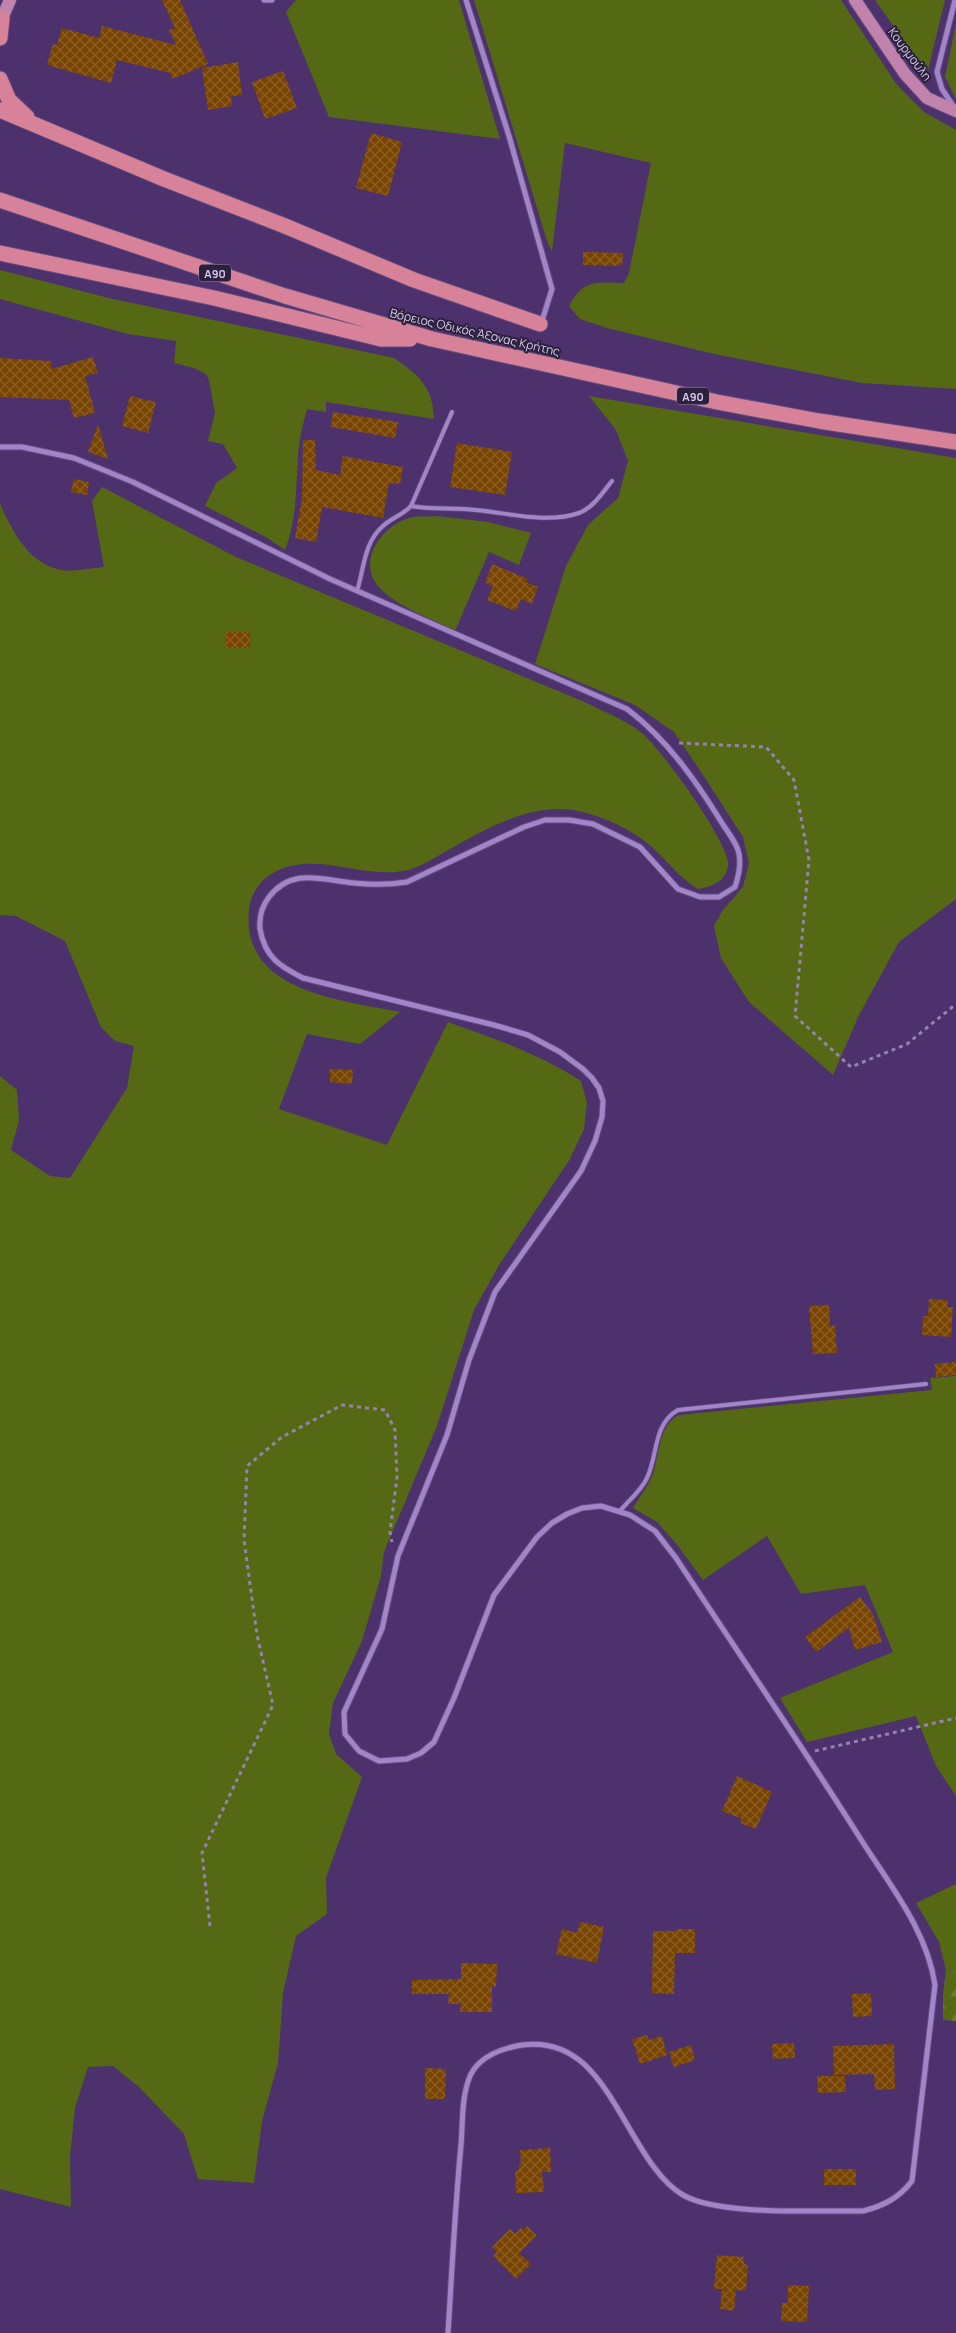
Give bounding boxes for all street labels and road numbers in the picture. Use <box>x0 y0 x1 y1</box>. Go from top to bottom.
street label: Κουρμούλη <box>884 24 936 84</box>
road number: Α90 <box>199 264 231 282</box>
street label: Βόρειος Οδικός Άξονας Κρήτης <box>388 304 562 360</box>
road number: Α90 <box>677 388 709 404</box>

